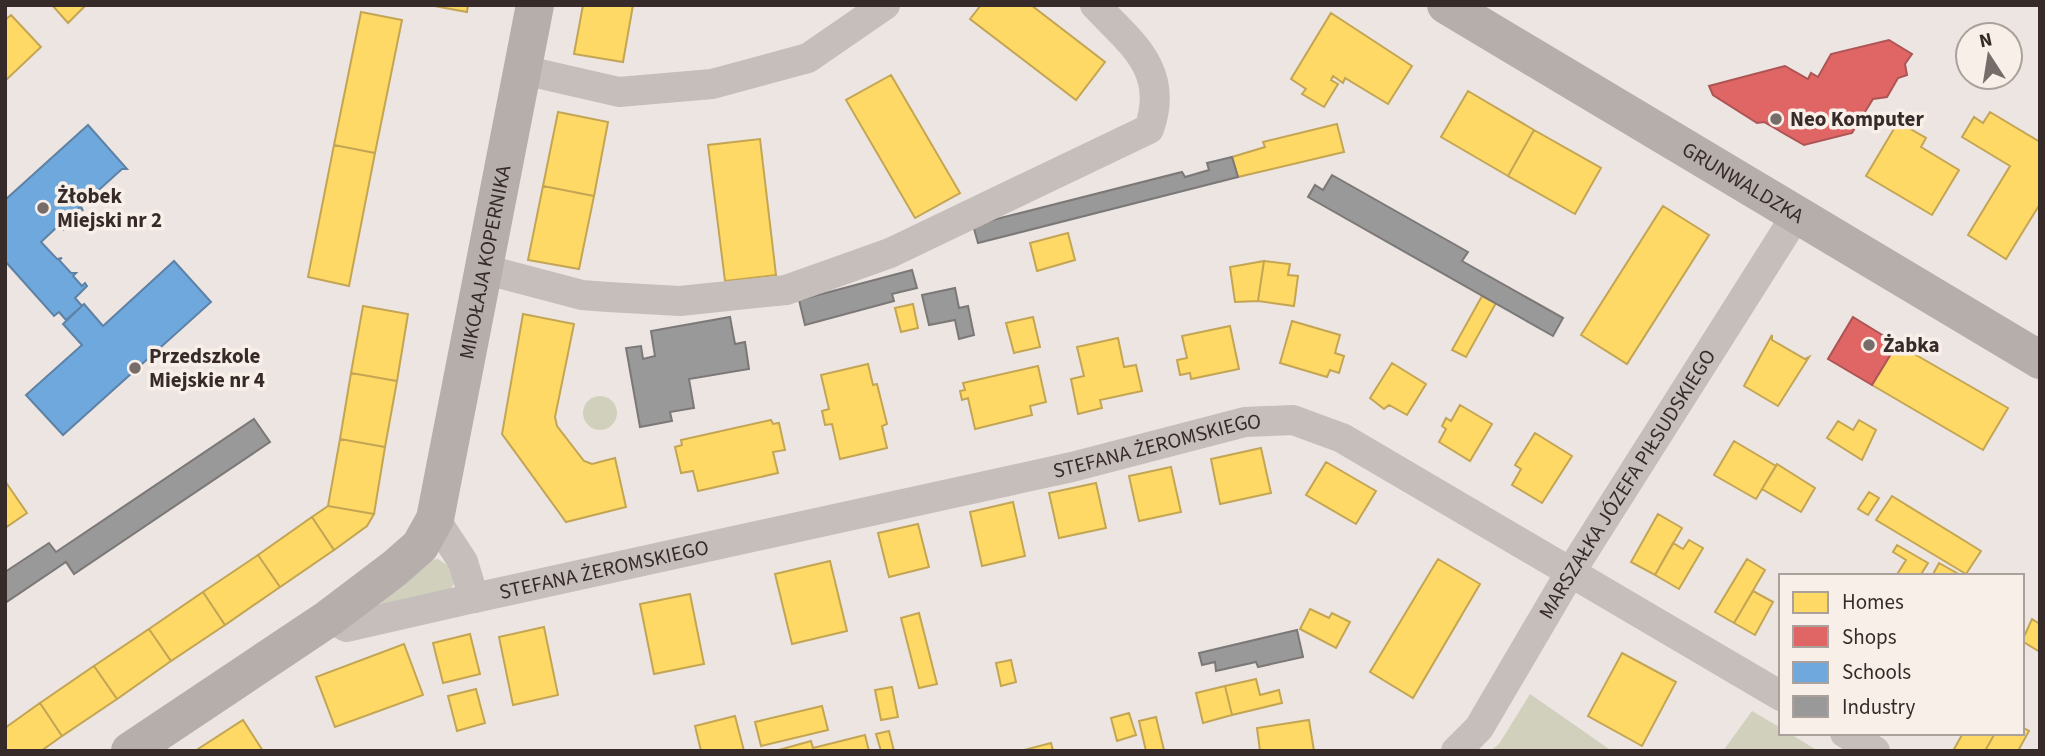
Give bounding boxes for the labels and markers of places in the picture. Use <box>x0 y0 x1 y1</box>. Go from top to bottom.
place label: Neo Komputer <box>1790 104 1924 134</box>
marker: Neo Komputer <box>1768 111 1784 127</box>
place label: Żłobek Miejski nr 2 <box>57 181 162 235</box>
marker: Żłobek Miejski nr 2 <box>35 200 51 216</box>
place label: Żabka <box>1883 330 1940 360</box>
marker: Żabka <box>1861 337 1877 353</box>
place label: Przedszkole Miejskie nr 4 <box>149 341 265 395</box>
marker: Przedszkole Miejskie nr 4 <box>127 360 143 376</box>

